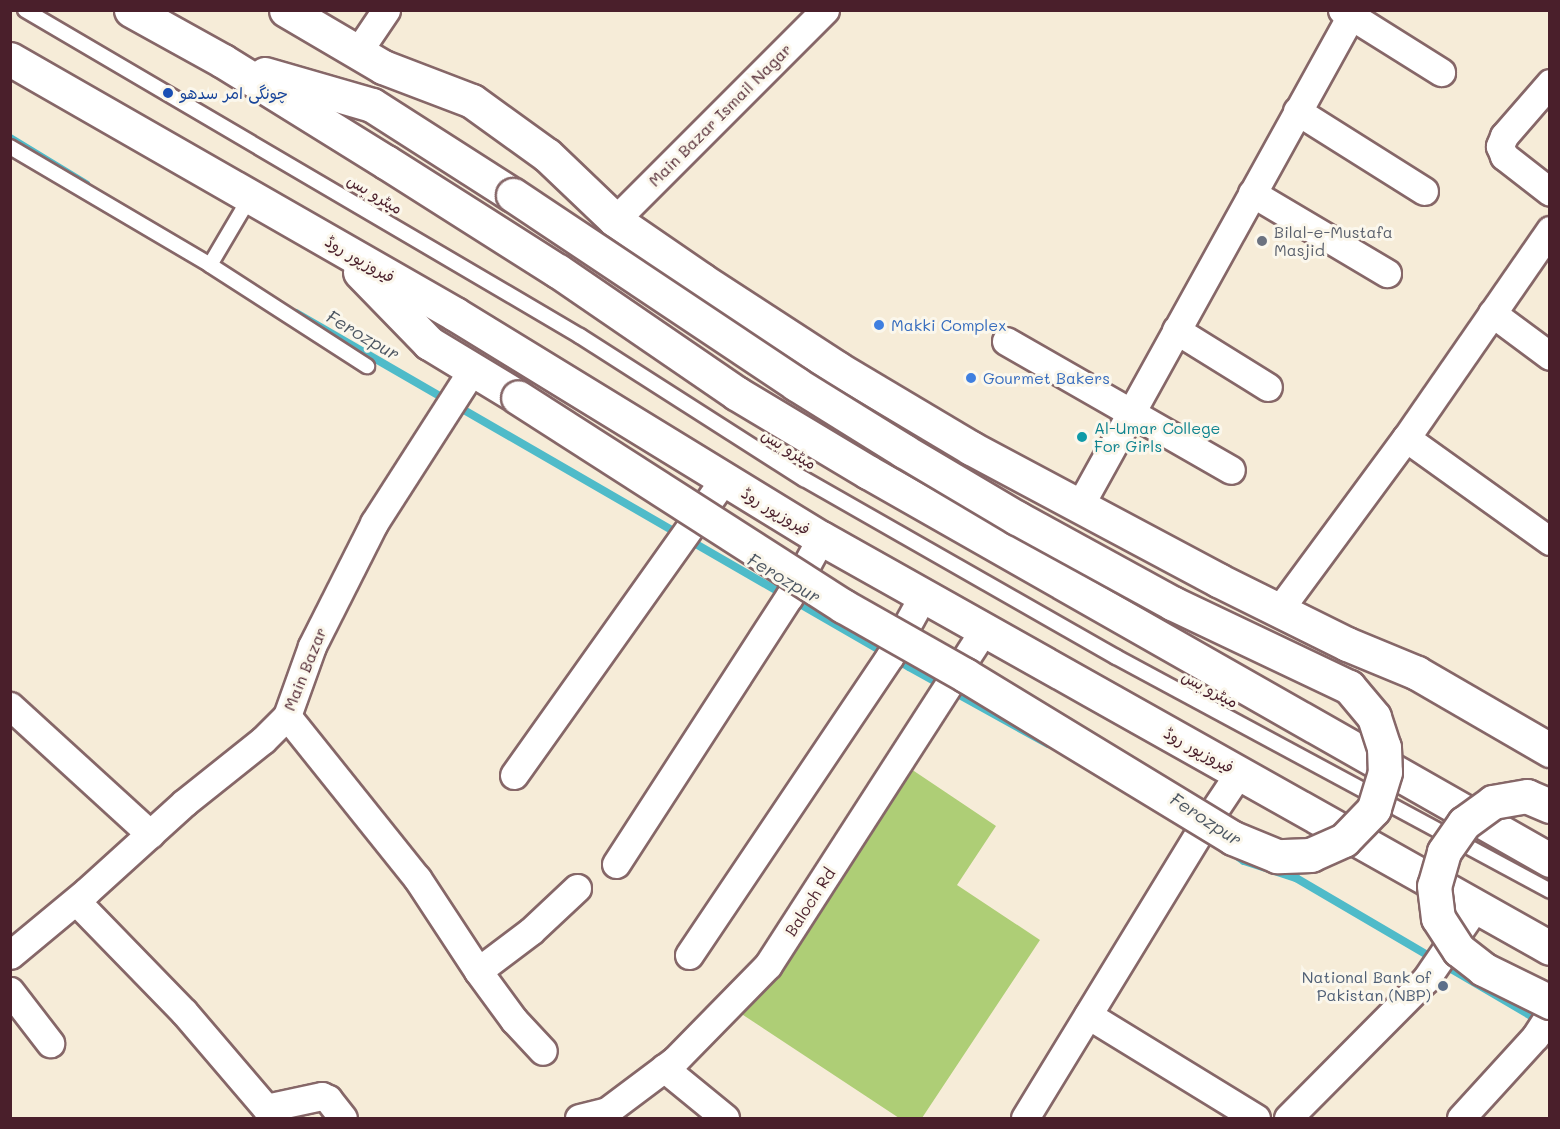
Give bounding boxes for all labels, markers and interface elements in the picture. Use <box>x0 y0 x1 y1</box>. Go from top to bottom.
street label: Main Bazar Ismail Nagar <box>645 40 795 190</box>
place label: چونگی امر سدھو <box>180 83 288 103</box>
marker: چونگی امر سدھو <box>161 86 175 100</box>
street label: میٹرو بس <box>344 170 406 218</box>
place label: Bilal-e-Mustafa Masjid <box>1274 222 1393 260</box>
street label: فیروزپور روڈ <box>322 231 398 287</box>
marker: Bilal-e-Mustafa Masjid <box>1255 234 1269 248</box>
water label: Ferozpur <box>323 305 403 365</box>
place label: Makki Complex <box>891 315 1006 335</box>
marker: Makki Complex <box>872 318 886 332</box>
place label: Gourmet Bakers <box>983 368 1110 388</box>
marker: Gourmet Bakers <box>964 371 978 385</box>
place label: Al-Umar College For Girls <box>1094 418 1220 456</box>
street label: میٹرو بس <box>758 425 820 473</box>
marker: Al-Umar College For Girls <box>1075 430 1089 444</box>
street label: فیروزپور روڈ <box>738 483 814 539</box>
water label: Ferozpur <box>744 548 824 608</box>
street label: Main Bazar <box>280 624 330 714</box>
street label: میٹرو بس <box>1178 666 1242 712</box>
street label: فیروزپور روڈ <box>1161 723 1237 777</box>
water label: Ferozpur <box>1166 788 1246 850</box>
street label: Baloch Rd <box>781 864 839 940</box>
place label: National Bank of Pakistan (NBP) <box>1302 967 1431 1005</box>
marker: National Bank of Pakistan (NBP) <box>1436 979 1450 993</box>

